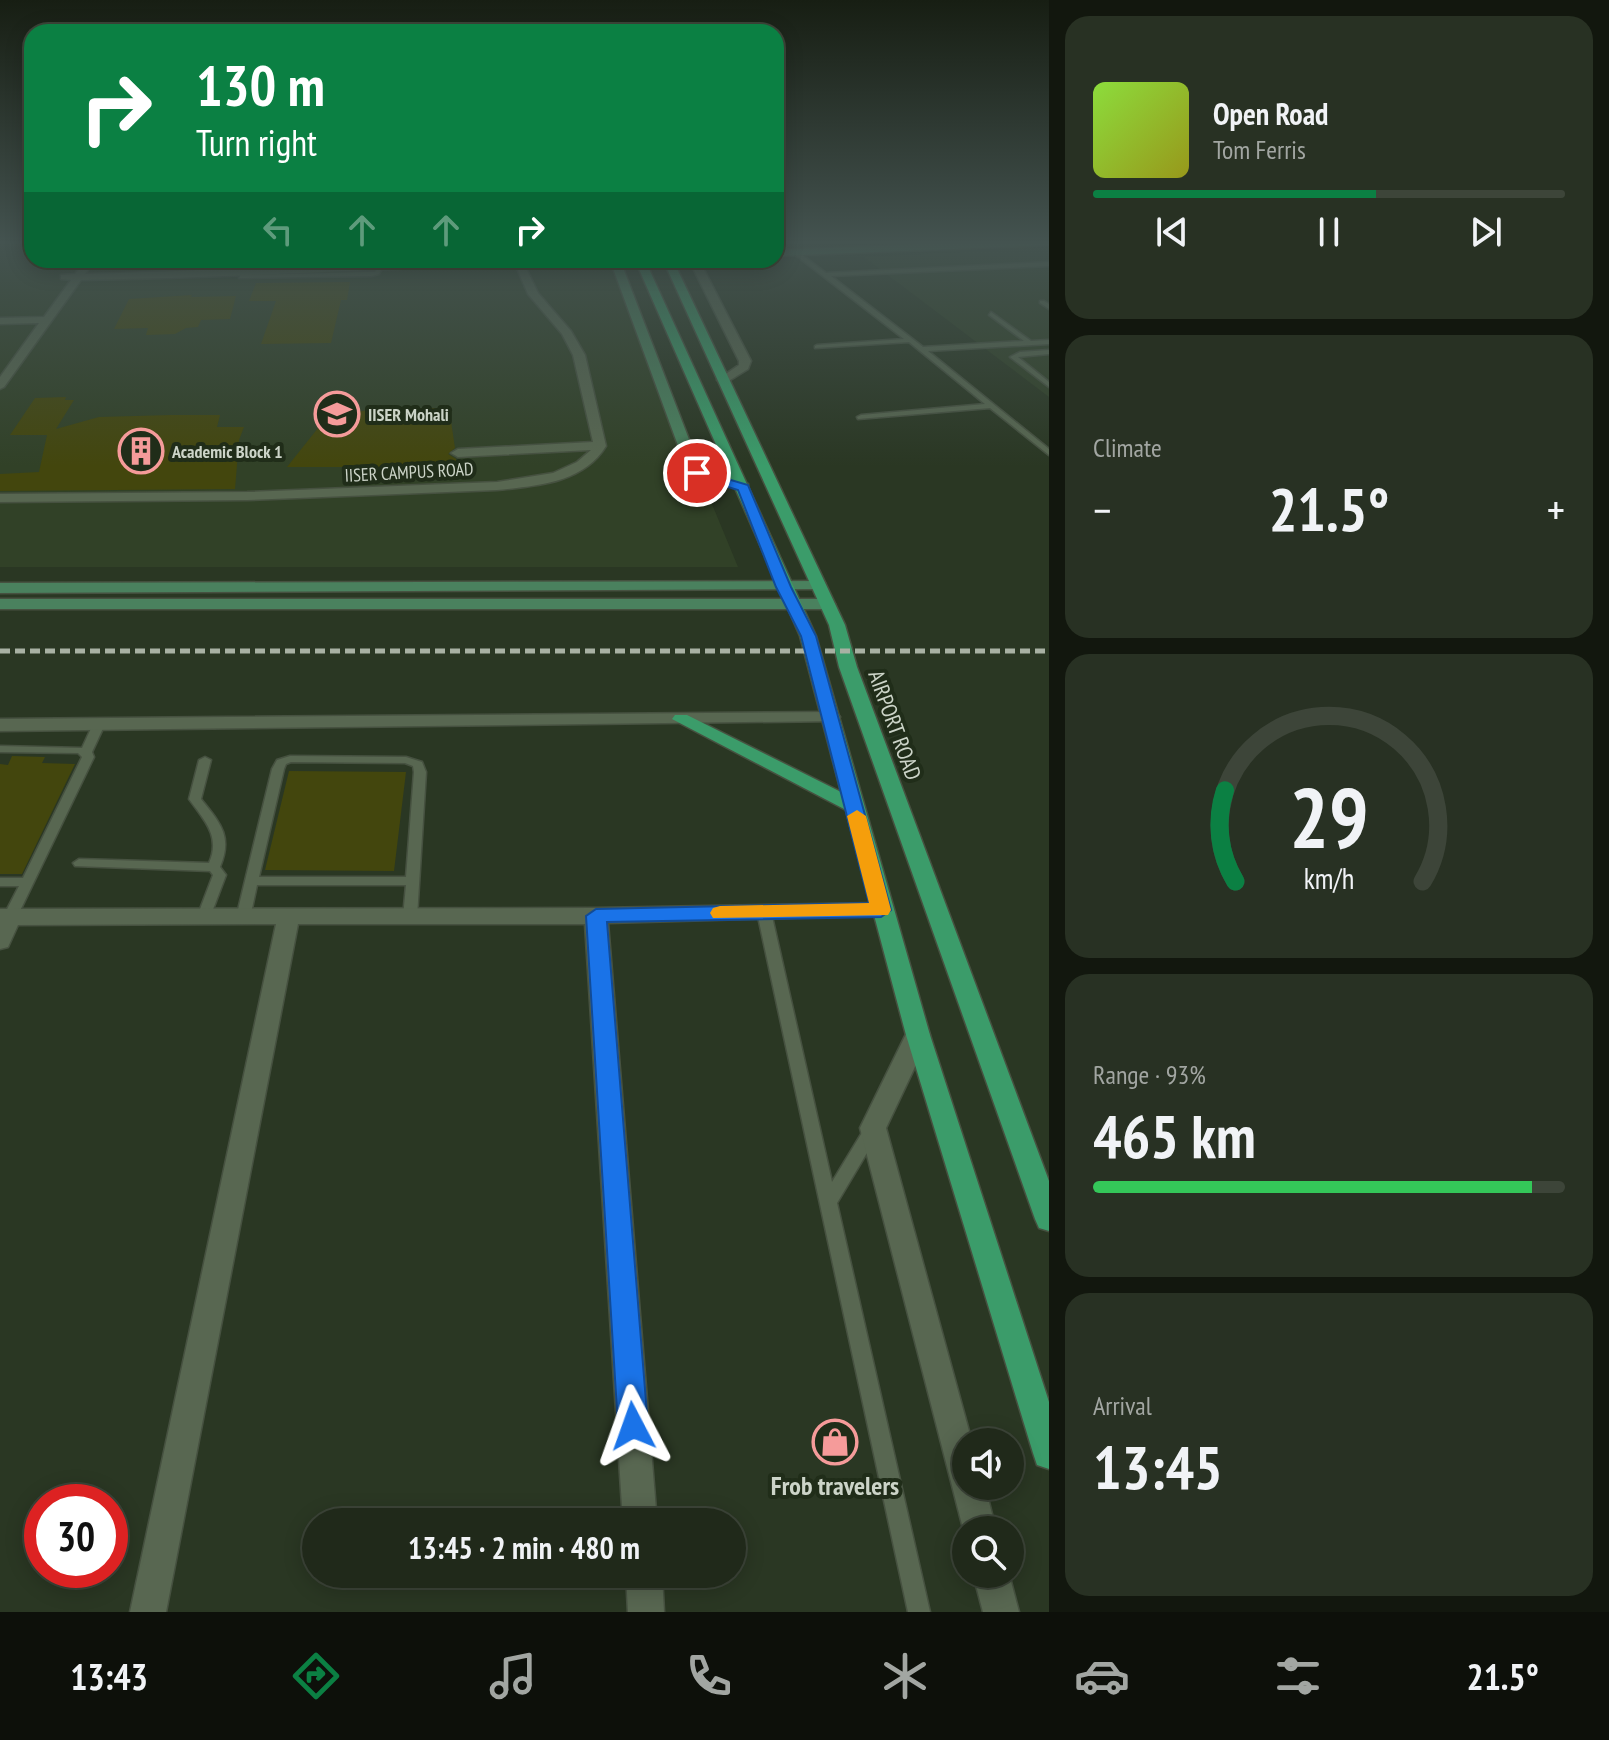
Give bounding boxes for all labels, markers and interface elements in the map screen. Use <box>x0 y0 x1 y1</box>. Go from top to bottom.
text: 130 m <box>196 49 325 121</box>
icon: right <box>64 56 168 160</box>
text: Open Road <box>1213 94 1328 133</box>
text: Turn right <box>196 119 317 166</box>
text: Tom Ferris <box>1213 133 1306 166</box>
icon: left <box>256 208 300 252</box>
icon: ahead <box>340 208 384 252</box>
icon: ahead <box>424 208 468 252</box>
icon: right <box>508 208 552 252</box>
icon: previous <box>1150 210 1194 254</box>
icon: pause <box>1307 210 1351 254</box>
icon: next <box>1464 210 1508 254</box>
school or university icon: IISER Mohali <box>313 390 361 438</box>
place label: IISER Mohali <box>368 403 449 426</box>
building icon: Academic Block 1 <box>117 427 165 475</box>
text: Climate <box>1093 431 1162 464</box>
pin <box>663 439 731 507</box>
place label: Academic Block 1 <box>171 440 283 463</box>
icon: arrive <box>675 451 719 495</box>
street label: IISER CAMPUS ROAD <box>344 457 474 487</box>
text: 21.5° <box>1269 470 1389 548</box>
text: − <box>1093 481 1111 538</box>
text: + <box>1547 481 1565 538</box>
street label: AIRPORT ROAD <box>862 666 928 784</box>
text: 29 <box>1289 763 1369 871</box>
text: km/h <box>1304 860 1354 897</box>
text: Range · 93% <box>1093 1058 1206 1091</box>
text: 465 km <box>1093 1097 1256 1175</box>
position arrow <box>591 1384 675 1468</box>
text: Arrival <box>1093 1389 1152 1422</box>
shop icon: Frob travelers <box>811 1418 859 1466</box>
map controls <box>952 1428 1024 1588</box>
button: sound <box>952 1428 1024 1500</box>
text: 13:45 <box>1093 1428 1223 1506</box>
place label: Frob travelers <box>771 1469 899 1502</box>
speed limit sign: 30 <box>24 1484 128 1588</box>
button: search <box>952 1516 1024 1588</box>
text: 13:45 · 2 min · 480 m <box>408 1528 640 1567</box>
icon: directions <box>288 1648 344 1704</box>
icon: music <box>485 1648 541 1704</box>
icon: phone <box>681 1648 737 1704</box>
icon: climate <box>877 1648 933 1704</box>
icon: car <box>1074 1648 1130 1704</box>
icon: filters <box>1270 1648 1326 1704</box>
text: 13:43 <box>70 1653 148 1700</box>
text: 21.5° <box>1466 1653 1539 1700</box>

